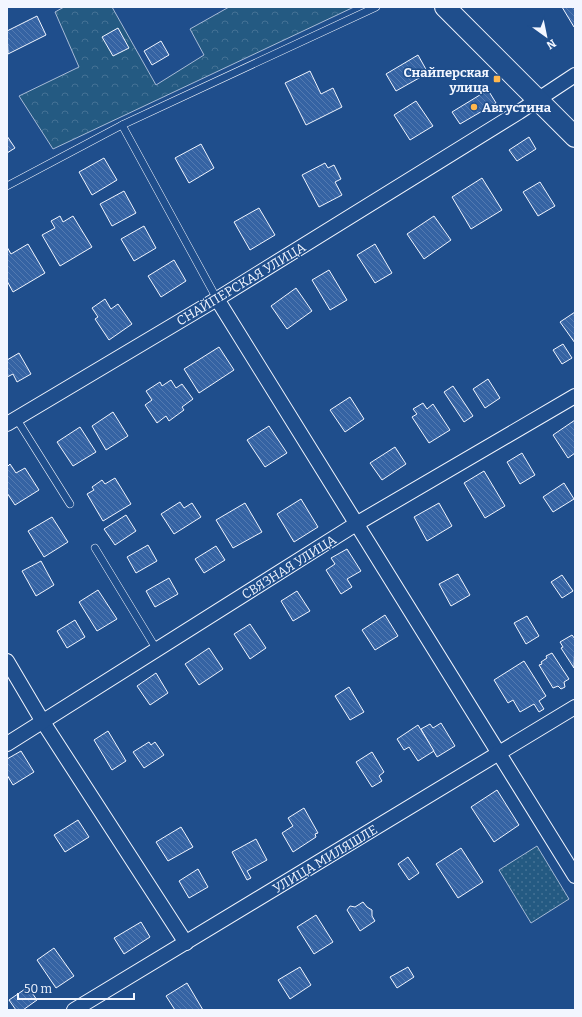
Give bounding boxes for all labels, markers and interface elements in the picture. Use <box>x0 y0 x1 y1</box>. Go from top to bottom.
north arrow <box>526 16 566 56</box>
text: N <box>544 36 558 52</box>
place label: Снайперская улица <box>403 65 490 95</box>
marker: Снайперская улица <box>492 74 502 84</box>
place label: Августина <box>482 100 552 115</box>
marker: Августина <box>469 102 479 112</box>
street label: СНАЙПЕРСКАЯ УЛИЦА <box>174 239 309 328</box>
street label: СВЯЗНАЯ УЛИЦА <box>239 531 340 602</box>
street label: УЛИЦА МИЛЯШЛЕ <box>270 822 380 896</box>
scale bar <box>18 975 134 1001</box>
text: 50 m <box>24 982 53 996</box>

